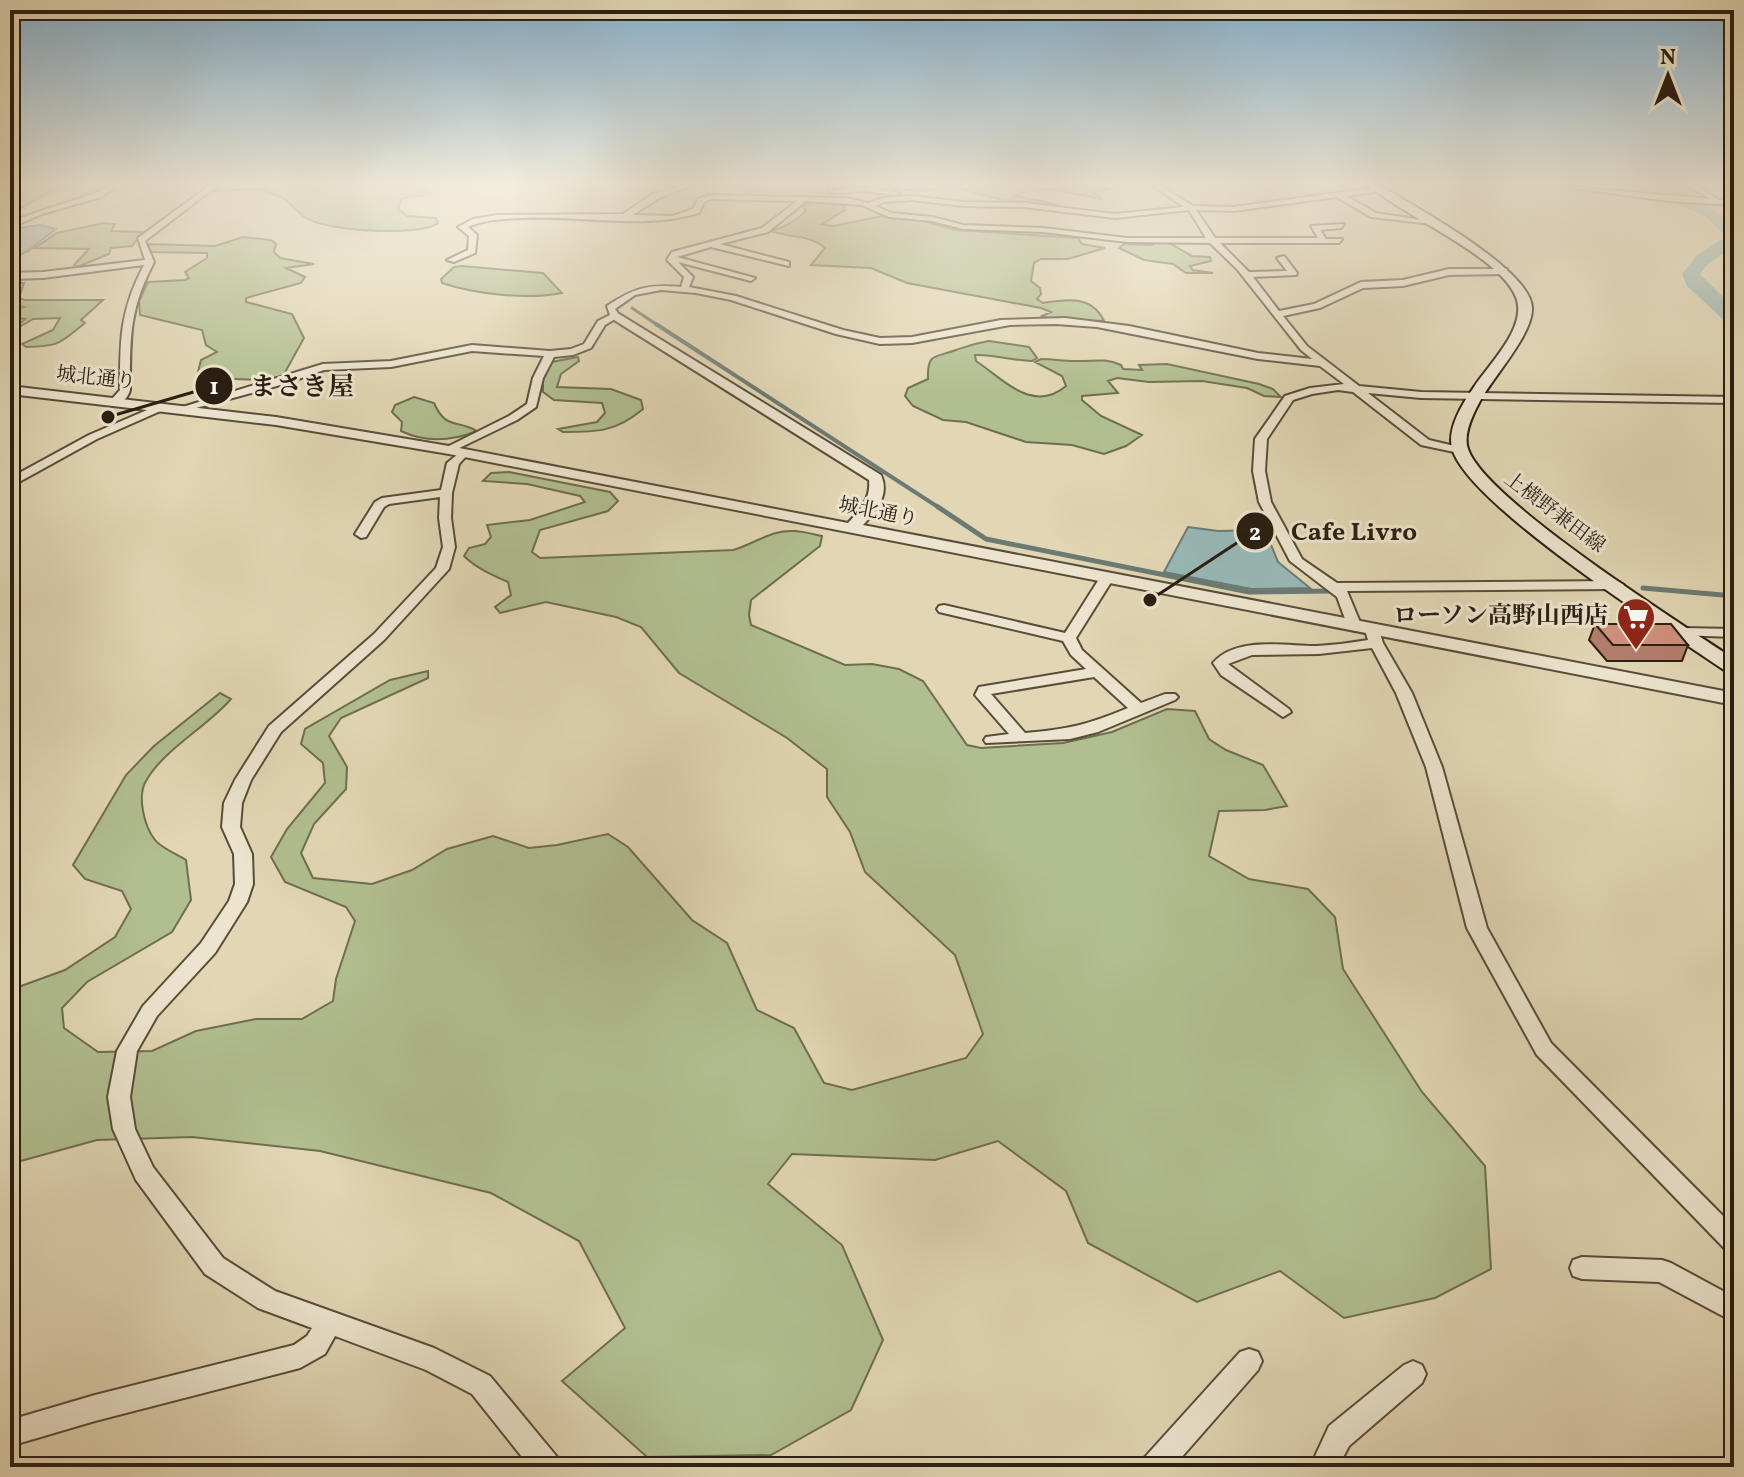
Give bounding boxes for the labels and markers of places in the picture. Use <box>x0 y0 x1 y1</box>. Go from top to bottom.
callout: まさき屋 <box>194 361 370 411</box>
callout: Cafe Livro <box>1235 506 1433 556</box>
supermarket icon: ローソン高野山西店 <box>1615 596 1657 651</box>
place label: ローソン高野山西店 <box>1393 600 1608 634</box>

